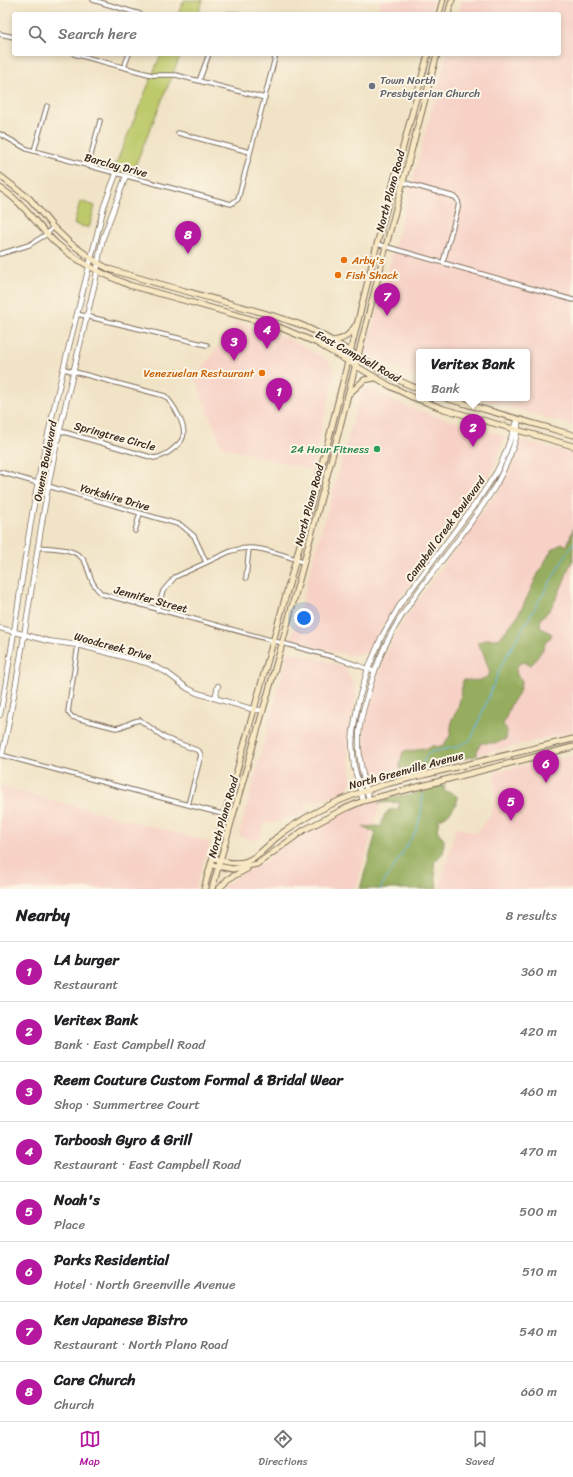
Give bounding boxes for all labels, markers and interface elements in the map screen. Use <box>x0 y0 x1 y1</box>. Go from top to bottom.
search box <box>12 12 561 56</box>
text: Search here <box>58 21 137 47</box>
icon: search <box>26 23 48 45</box>
place label: Town North Presbyterian Church <box>380 71 480 103</box>
marker: Town North Presbyterian Church <box>367 81 377 91</box>
street label: North Plano Road <box>370 147 411 234</box>
street label: Barclay Drive <box>82 148 150 183</box>
pin: 8 <box>175 221 201 254</box>
place label: Arby's <box>351 251 385 270</box>
marker: Arby's <box>339 255 349 265</box>
place label: Fish Shack <box>346 266 398 285</box>
marker: Fish Shack <box>333 270 343 280</box>
pin: 7 <box>374 283 400 316</box>
pin: 4 <box>254 316 280 349</box>
street label: East Campbell Road <box>312 325 405 388</box>
pin: 3 <box>221 328 247 361</box>
popup <box>416 349 530 401</box>
text: Veritex Bank <box>431 351 515 377</box>
place label: Venezuelan Restaurant <box>144 364 255 383</box>
marker: Venezuelan Restaurant <box>257 368 267 378</box>
text: Bank <box>431 377 460 400</box>
pin: 1 <box>266 378 292 411</box>
pin: 2 <box>460 414 486 447</box>
street label: Springtree Circle <box>72 416 158 457</box>
street label: Owens Boulevard <box>28 418 63 503</box>
place label: 24 Hour Fitness <box>291 440 370 459</box>
marker: 24 Hour Fitness <box>372 444 382 454</box>
street label: North Plano Road <box>289 461 330 548</box>
street label: Campbell Creek Boulevard <box>401 472 491 586</box>
street label: Yorkshire Drive <box>78 478 152 517</box>
street label: Jennifer Street <box>111 580 190 618</box>
your location <box>294 608 314 628</box>
street label: Woodcreek Drive <box>72 627 154 666</box>
street label: North Greenville Avenue <box>347 746 466 795</box>
pin: 6 <box>533 750 559 783</box>
street label: North Plano Road <box>203 773 245 860</box>
pin: 5 <box>498 788 524 821</box>
text: Nearby <box>16 900 70 930</box>
text: 8 results <box>505 904 557 927</box>
text: LA burger <box>54 947 119 973</box>
text: 1 <box>26 960 32 983</box>
text: 360 m <box>521 960 557 983</box>
text: Restaurant <box>54 973 118 996</box>
text: Veritex Bank <box>54 1007 138 1033</box>
text: 2 <box>25 1020 33 1043</box>
text: 420 m <box>520 1020 557 1043</box>
text: Bank · East Campbell Road <box>54 1033 205 1056</box>
text: Reem Couture Custom Formal & Bridal Wear <box>54 1067 343 1093</box>
text: 3 <box>25 1080 33 1103</box>
text: 460 m <box>520 1080 557 1103</box>
text: Shop · Summertree Court <box>54 1093 200 1116</box>
text: Tarboosh Gyro & Grill <box>54 1127 192 1153</box>
text: 4 <box>25 1140 33 1163</box>
text: 470 m <box>520 1140 557 1163</box>
text: Restaurant · East Campbell Road <box>54 1153 241 1176</box>
text: Noah's <box>54 1187 100 1213</box>
text: 5 <box>25 1200 33 1223</box>
text: 500 m <box>519 1200 557 1223</box>
text: Place <box>54 1213 85 1236</box>
text: Parks Residential <box>54 1247 169 1273</box>
text: 6 <box>25 1260 33 1283</box>
text: 510 m <box>522 1260 557 1283</box>
text: Hotel · North Greenville Avenue <box>54 1273 236 1296</box>
text: Ken Japanese Bistro <box>54 1307 188 1333</box>
text: 7 <box>25 1320 33 1343</box>
text: 540 m <box>519 1320 557 1343</box>
text: Restaurant · North Plano Road <box>54 1333 228 1356</box>
text: Care Church <box>54 1367 135 1393</box>
text: 8 <box>25 1380 33 1403</box>
text: 660 m <box>521 1380 557 1403</box>
text: Church <box>54 1393 95 1416</box>
tab: Map <box>79 1428 101 1471</box>
tab: Directions <box>258 1428 308 1471</box>
tab: Saved <box>465 1428 494 1471</box>

